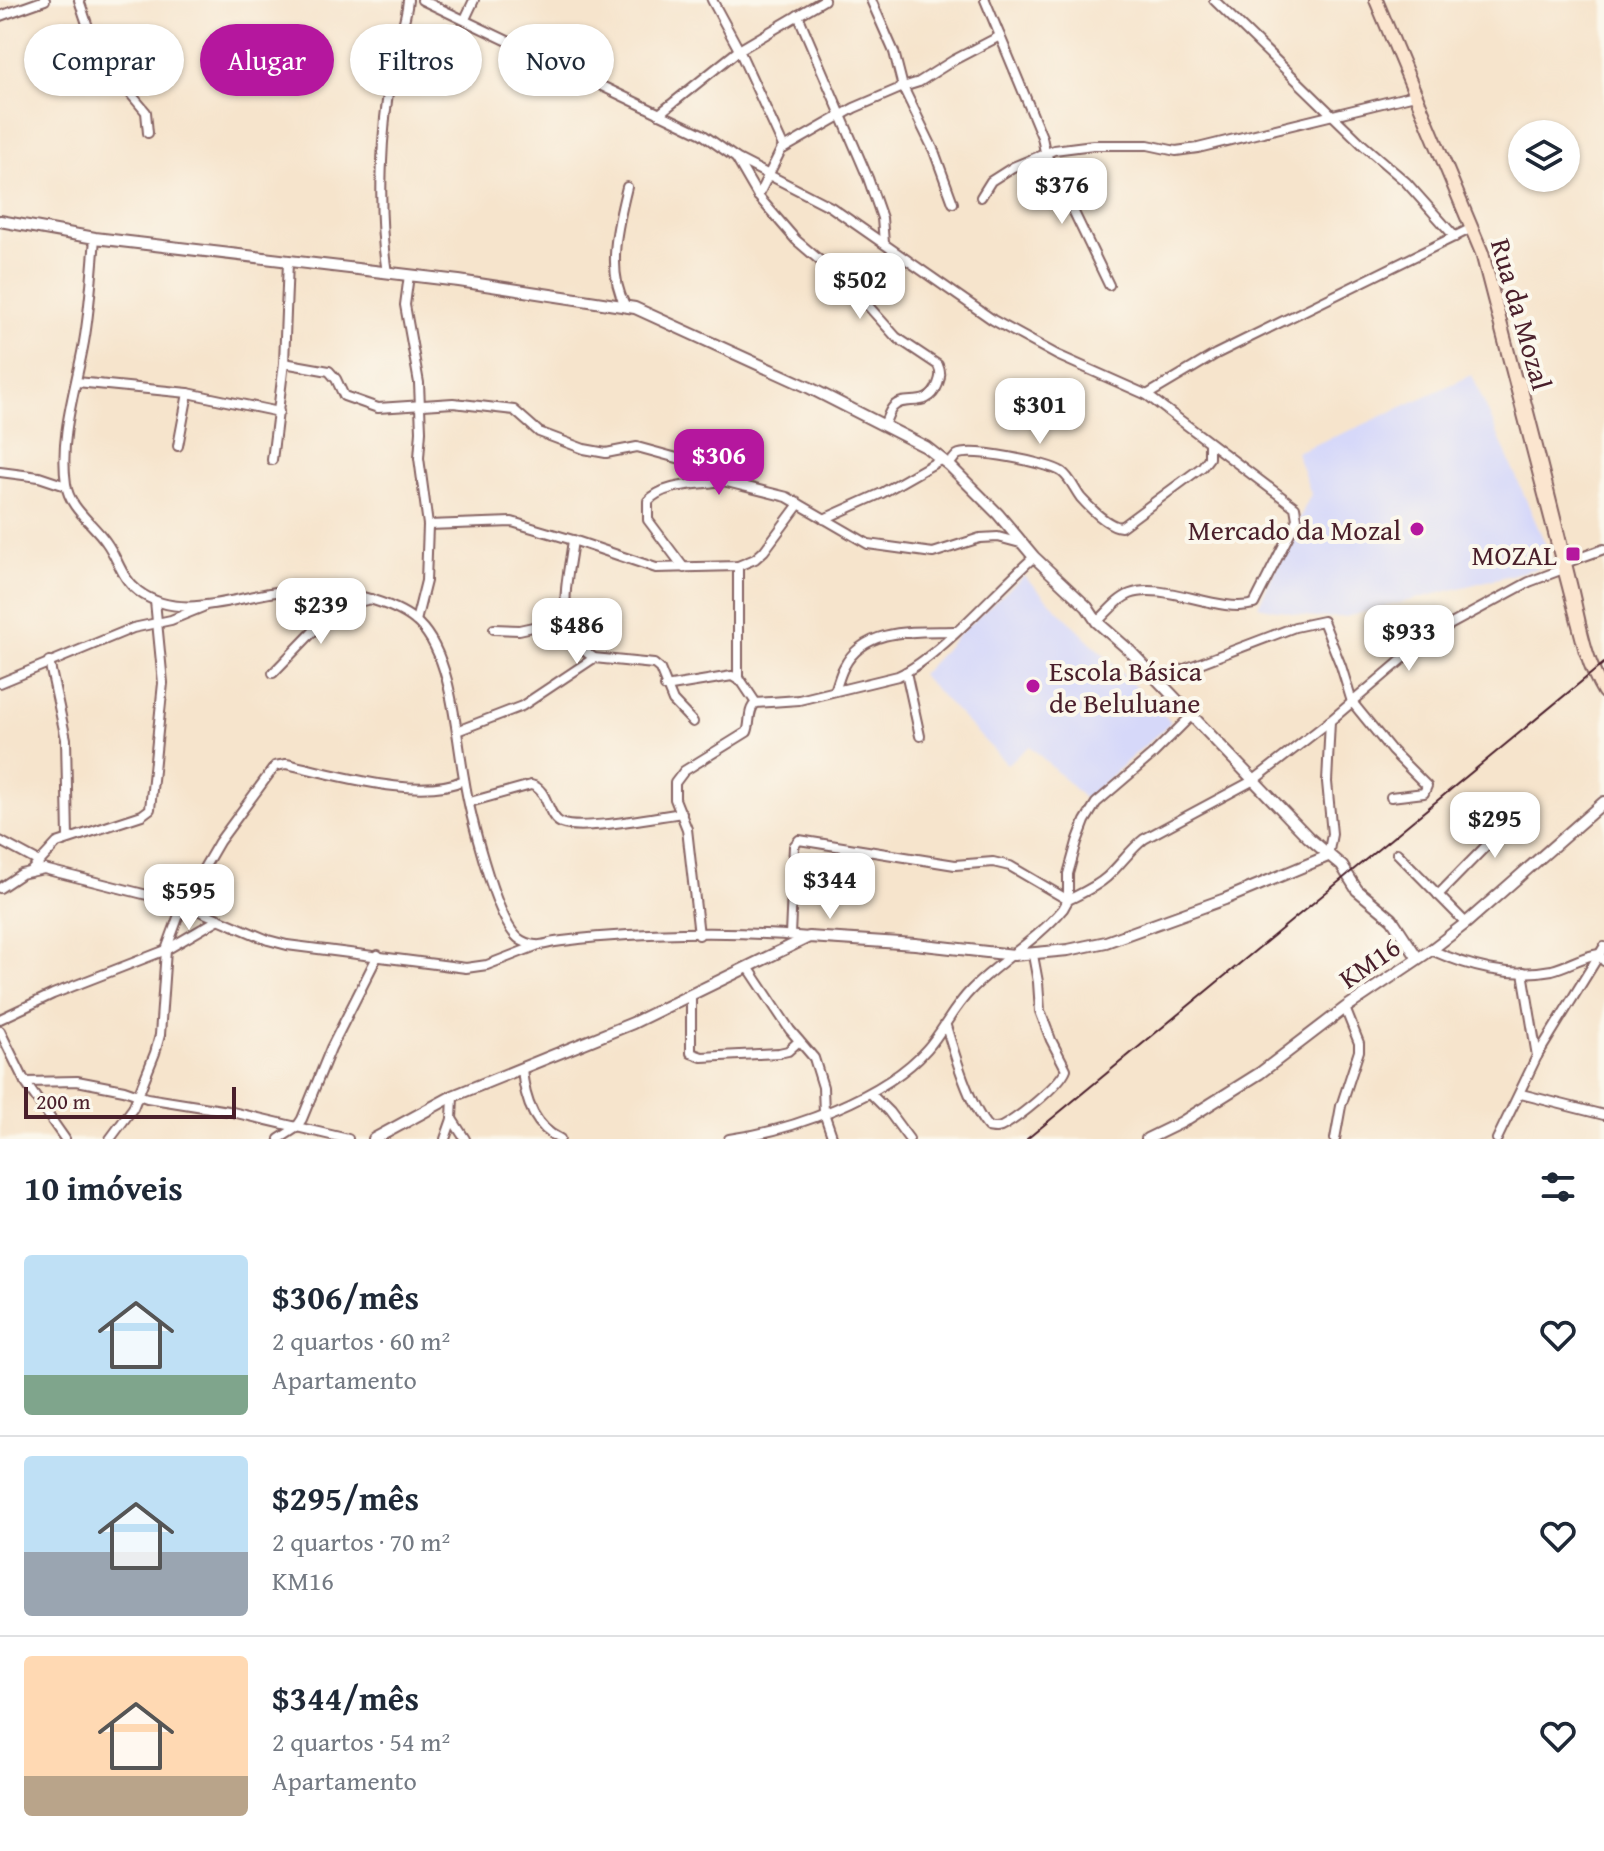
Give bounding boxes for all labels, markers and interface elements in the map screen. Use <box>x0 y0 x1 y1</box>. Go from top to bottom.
chip: Comprar <box>24 24 184 96</box>
chip: Alugar <box>200 24 334 96</box>
chip: Filtros <box>350 24 482 96</box>
chip: Novo <box>498 24 614 96</box>
map controls <box>1508 120 1580 192</box>
button: layers <box>1508 120 1580 192</box>
pin: $376 <box>1015 158 1109 226</box>
text: $376 <box>1035 164 1089 203</box>
street label: Rua da Mozal <box>1481 234 1563 395</box>
pin: $502 <box>813 253 907 321</box>
text: $502 <box>833 259 887 298</box>
pin: $301 <box>993 378 1087 446</box>
text: $301 <box>1013 384 1067 423</box>
pin: $306 <box>672 429 766 497</box>
text: $306 <box>692 435 746 474</box>
place label: Mercado da Mozal <box>1188 509 1401 550</box>
marker: Mercado da Mozal <box>1408 520 1426 538</box>
place label: MOZAL <box>1472 534 1557 575</box>
marker: MOZAL <box>1564 545 1582 563</box>
pin: $239 <box>274 578 368 646</box>
text: $239 <box>294 584 348 623</box>
pin: $486 <box>530 598 624 666</box>
text: $486 <box>550 604 604 643</box>
pin: $933 <box>1362 605 1456 673</box>
text: $933 <box>1382 611 1436 650</box>
place label: Escola Básica de Beluluane <box>1049 650 1203 723</box>
marker: Escola Básica de Beluluane <box>1024 677 1042 695</box>
pin: $295 <box>1448 792 1542 860</box>
text: $295 <box>1468 798 1522 837</box>
pin: $344 <box>783 853 877 921</box>
text: $344 <box>803 859 857 898</box>
pin: $595 <box>142 864 236 932</box>
text: $595 <box>162 870 216 909</box>
street label: KM16 <box>1330 926 1408 998</box>
scale bar <box>24 1083 236 1119</box>
text: 200 m <box>36 1085 91 1117</box>
text: 10 imóveis <box>24 1163 183 1212</box>
icon: filters <box>1536 1165 1580 1209</box>
text: $306/mês <box>272 1272 419 1321</box>
icon: home <box>88 1287 184 1383</box>
icon: heart <box>1536 1313 1580 1357</box>
text: 2 quartos · 60 m² <box>272 1321 450 1360</box>
text: Apartamento <box>272 1360 417 1399</box>
text: $295/mês <box>272 1473 419 1522</box>
icon: home <box>88 1488 184 1584</box>
icon: heart <box>1536 1514 1580 1558</box>
text: 2 quartos · 70 m² <box>272 1522 450 1561</box>
text: KM16 <box>272 1561 334 1600</box>
text: $344/mês <box>272 1673 419 1722</box>
icon: home <box>88 1688 184 1784</box>
icon: heart <box>1536 1714 1580 1758</box>
text: 2 quartos · 54 m² <box>272 1722 450 1761</box>
text: Apartamento <box>272 1761 417 1800</box>

